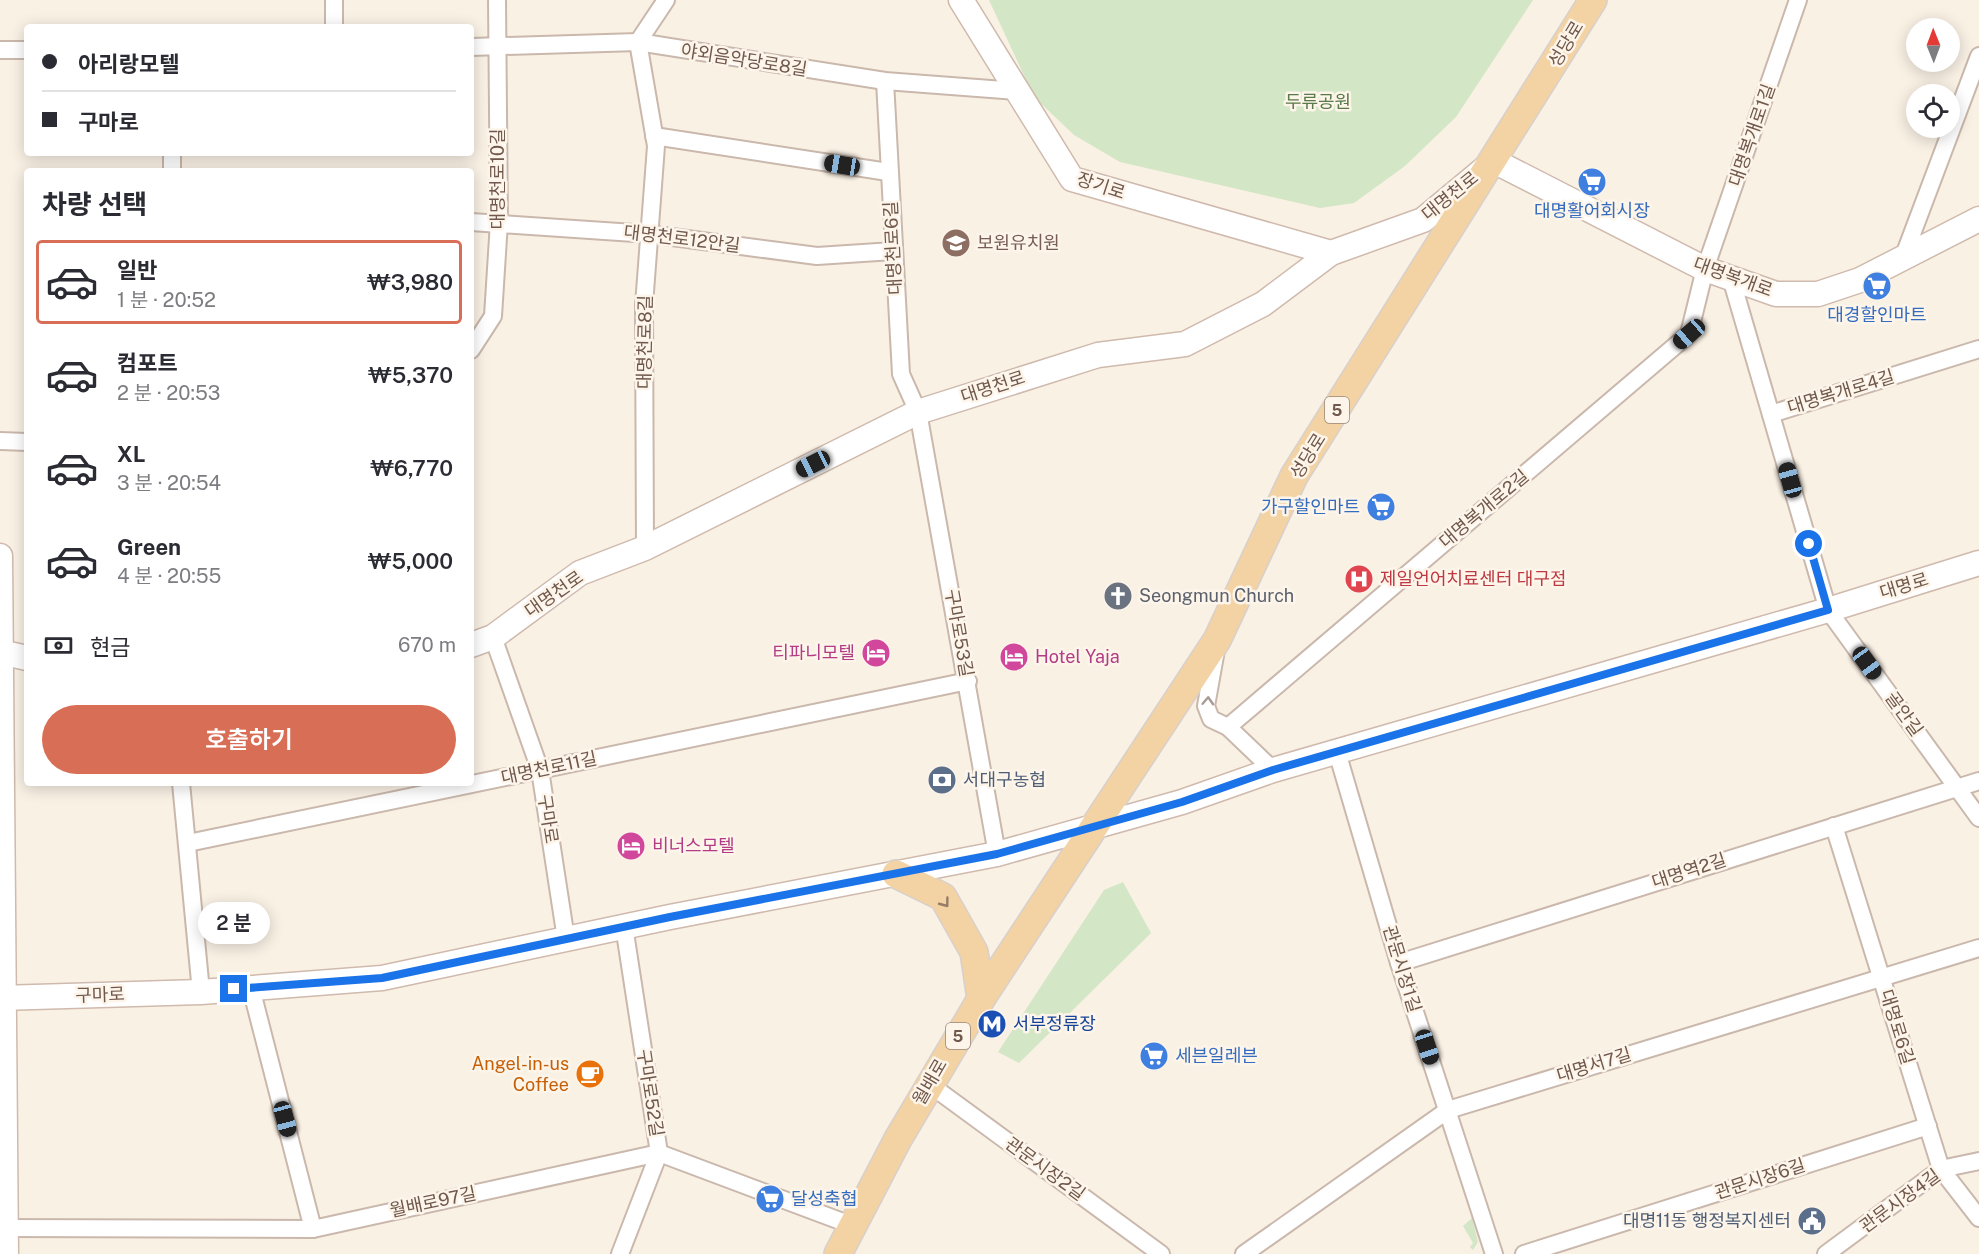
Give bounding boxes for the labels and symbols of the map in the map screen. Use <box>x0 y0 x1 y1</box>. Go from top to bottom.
street label: 성당로 <box>1544 17 1587 70</box>
north arrow <box>1906 18 1960 72</box>
street label: 야외음악당로8길 <box>679 39 809 80</box>
street label: 대명복개로1길 <box>1724 81 1779 189</box>
park label: 두류공원 <box>1285 91 1351 112</box>
street label: 대명천로10길 <box>487 128 508 230</box>
car <box>823 153 861 177</box>
supermarket icon: 대명활어회시장 <box>1576 166 1608 198</box>
street label: 대명천로 <box>1417 167 1482 225</box>
street label: 장기로 <box>1074 168 1128 203</box>
place label: 대명활어회시장 <box>1534 200 1650 221</box>
street label: 대명천로6길 <box>880 201 905 296</box>
street label: 대명천로12안길 <box>623 221 742 256</box>
school or university icon: 보원유치원 <box>940 227 972 259</box>
place label: 보원유치원 <box>977 232 1060 253</box>
street label: 대명복개로 <box>1691 253 1776 301</box>
supermarket icon: 대경할인마트 <box>1861 270 1893 302</box>
street label: 대명천로8길 <box>633 295 656 389</box>
place label: 대경할인마트 <box>1827 304 1927 325</box>
car <box>1670 315 1708 353</box>
street label: 대명복개로4길 <box>1785 365 1897 418</box>
street label: 대명천로 <box>958 366 1028 407</box>
road number: 5 <box>1325 397 1349 423</box>
street label: 성당로 <box>1286 429 1330 482</box>
car <box>793 448 833 480</box>
car <box>1776 460 1804 500</box>
street label: 대명복개로2길 <box>1435 465 1533 552</box>
supermarket icon: 가구할인마트 <box>1365 491 1397 523</box>
place label: 가구할인마트 <box>1261 496 1360 517</box>
route start <box>1795 530 1822 557</box>
hospital icon: 제일언어치료센터 대구점 <box>1343 563 1375 595</box>
street label: 대명천로 <box>521 566 587 621</box>
place label: 제일언어치료센터 대구점 <box>1380 568 1567 589</box>
street label: 대명로 <box>1877 568 1931 603</box>
church icon: Seongmun Church <box>1102 580 1134 612</box>
place label: Seongmun Church <box>1139 585 1294 606</box>
street label: 구마로53길 <box>941 587 978 679</box>
hotel icon: 티파니모텔 <box>860 637 892 669</box>
hotel icon: Hotel Yaja <box>998 641 1030 673</box>
place label: 티파니모텔 <box>772 642 855 663</box>
car <box>1849 643 1885 683</box>
place label: Hotel Yaja <box>1035 646 1120 667</box>
street label: 골안길 <box>1881 687 1928 740</box>
one-way arrow <box>1202 696 1215 705</box>
street label: 대명천로11길 <box>499 747 599 788</box>
bank icon: 서대구농협 <box>926 764 958 796</box>
place label: 서대구농협 <box>963 769 1046 790</box>
street label: 구마로 <box>534 793 563 845</box>
hotel icon: 비너스모텔 <box>615 830 647 862</box>
place label: 비너스모텔 <box>652 835 735 856</box>
street label: 대명역2길 <box>1649 849 1729 892</box>
one-way arrow <box>938 896 949 907</box>
callout: 2 분 <box>198 902 270 944</box>
street label: 관문시장1길 <box>1379 923 1426 1015</box>
route end <box>220 975 247 1002</box>
street label: 구마로 <box>75 983 125 1006</box>
street label: 대명로6길 <box>1876 987 1919 1067</box>
metro station icon: 서부정류장 <box>976 1008 1008 1040</box>
place label: 서부정류장 <box>1013 1013 1096 1034</box>
road number: 5 <box>946 1023 970 1049</box>
car <box>1413 1027 1441 1067</box>
supermarket icon: 세븐일레븐 <box>1138 1040 1170 1072</box>
street label: 대명서7길 <box>1554 1043 1634 1086</box>
place label: 세븐일레븐 <box>1175 1045 1258 1066</box>
street label: 구마로52길 <box>633 1048 668 1138</box>
place label: Angel-in-us Coffee <box>471 1053 569 1095</box>
street label: 월배로 <box>908 1055 951 1109</box>
cafe icon: Angel-in-us Coffee <box>574 1058 606 1090</box>
car <box>272 1099 298 1139</box>
street label: 관문시장2길 <box>1001 1133 1089 1205</box>
street label: 관문시장6길 <box>1712 1154 1808 1203</box>
street label: 관문시장4길 <box>1855 1164 1944 1237</box>
street label: 월배로97길 <box>388 1182 478 1221</box>
supermarket icon: 달성축협 <box>754 1183 786 1215</box>
place label: 달성축협 <box>791 1188 857 1209</box>
public building icon: 대명11동 행정복지센터 <box>1796 1205 1828 1237</box>
place label: 대명11동 행정복지센터 <box>1623 1210 1791 1231</box>

